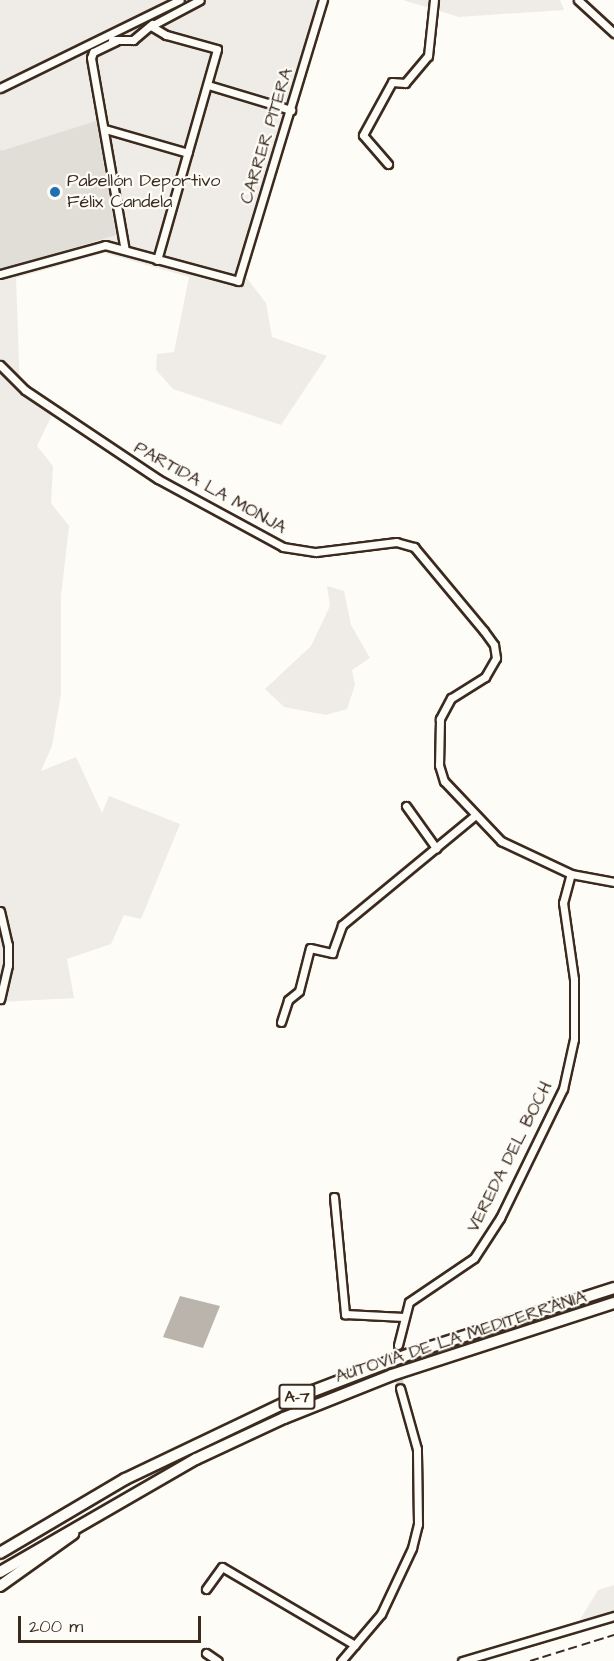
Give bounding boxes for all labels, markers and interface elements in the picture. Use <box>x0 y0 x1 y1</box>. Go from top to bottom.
street label: CARRER PITERA <box>236 65 298 207</box>
place label: Pabellón Deportivo Félix Candela <box>67 171 220 213</box>
marker: Pabellón Deportivo Félix Candela <box>48 185 62 199</box>
street label: PARTIDA LA MONJA <box>130 437 290 539</box>
street label: VEREDA DEL BOCH <box>463 1078 557 1236</box>
street label: AUTOVIA DE LA MEDITERRÀNIA <box>333 1286 589 1388</box>
road number: A-7 <box>278 1384 316 1410</box>
scale bar <box>21 1604 204 1642</box>
text: 200 m <box>29 1614 83 1639</box>

